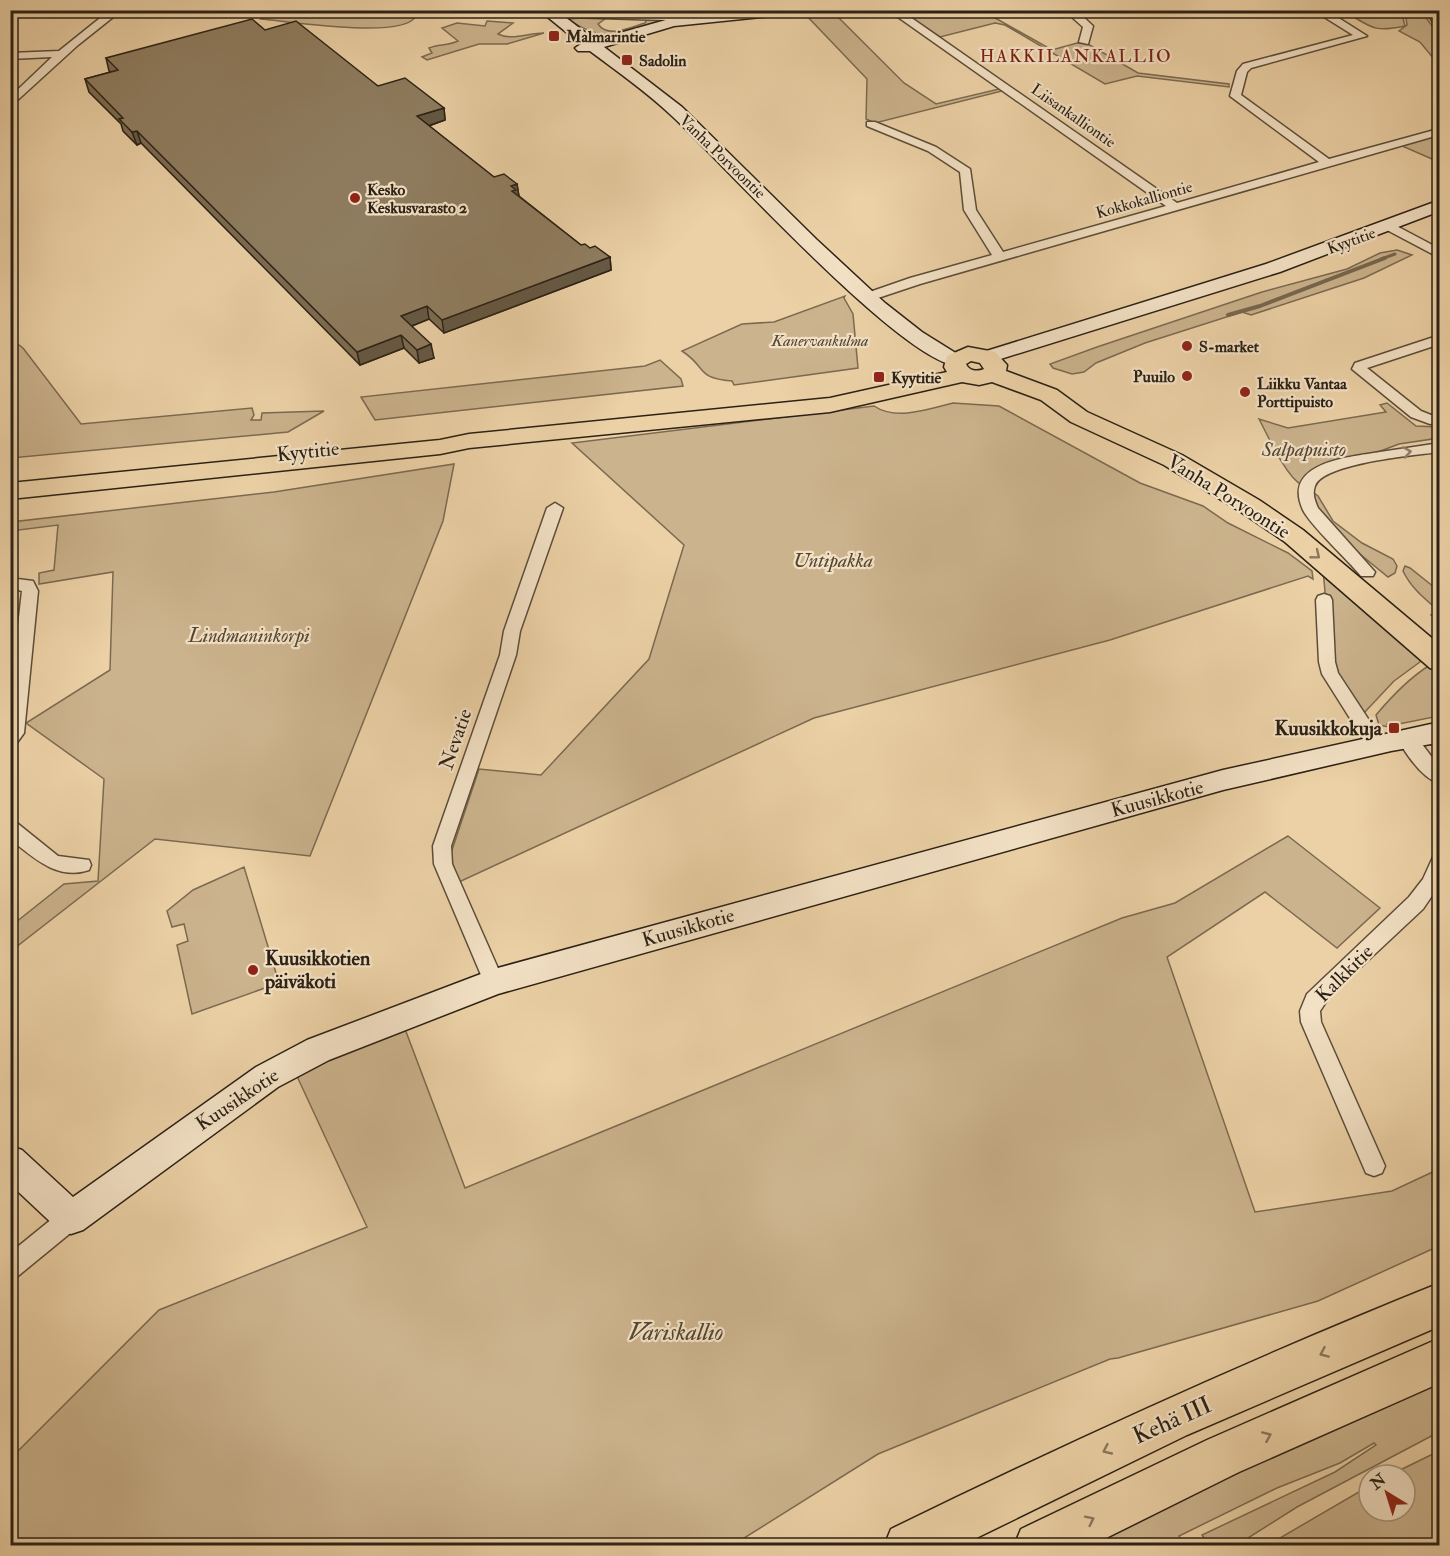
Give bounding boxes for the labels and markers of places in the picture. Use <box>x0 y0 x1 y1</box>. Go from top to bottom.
place label: Malmarintie <box>565 27 646 47</box>
marker: Malmarintie <box>547 29 561 43</box>
place label: Sadolin <box>639 51 687 71</box>
marker: Sadolin <box>620 53 634 67</box>
place label: Kesko Keskusvarasto 2 <box>367 180 467 218</box>
marker: Kesko Keskusvarasto 2 <box>348 191 362 205</box>
place label: S-market <box>1199 337 1260 357</box>
marker: S-market <box>1180 339 1194 353</box>
place label: Puuilo <box>1133 367 1175 387</box>
place label: Kyytitie <box>891 368 941 389</box>
marker: Puuilo <box>1180 369 1194 383</box>
marker: Kyytitie <box>872 370 886 384</box>
place label: Liikku Vantaa Porttipuisto <box>1257 374 1347 413</box>
marker: Liikku Vantaa Porttipuisto <box>1238 385 1252 399</box>
place label: Kuusikkokuja <box>1275 716 1383 741</box>
marker: Kuusikkokuja <box>1387 721 1401 735</box>
place label: Kuusikkotien päiväkoti <box>264 946 371 995</box>
marker: Kuusikkotien päiväkoti <box>246 963 260 977</box>

